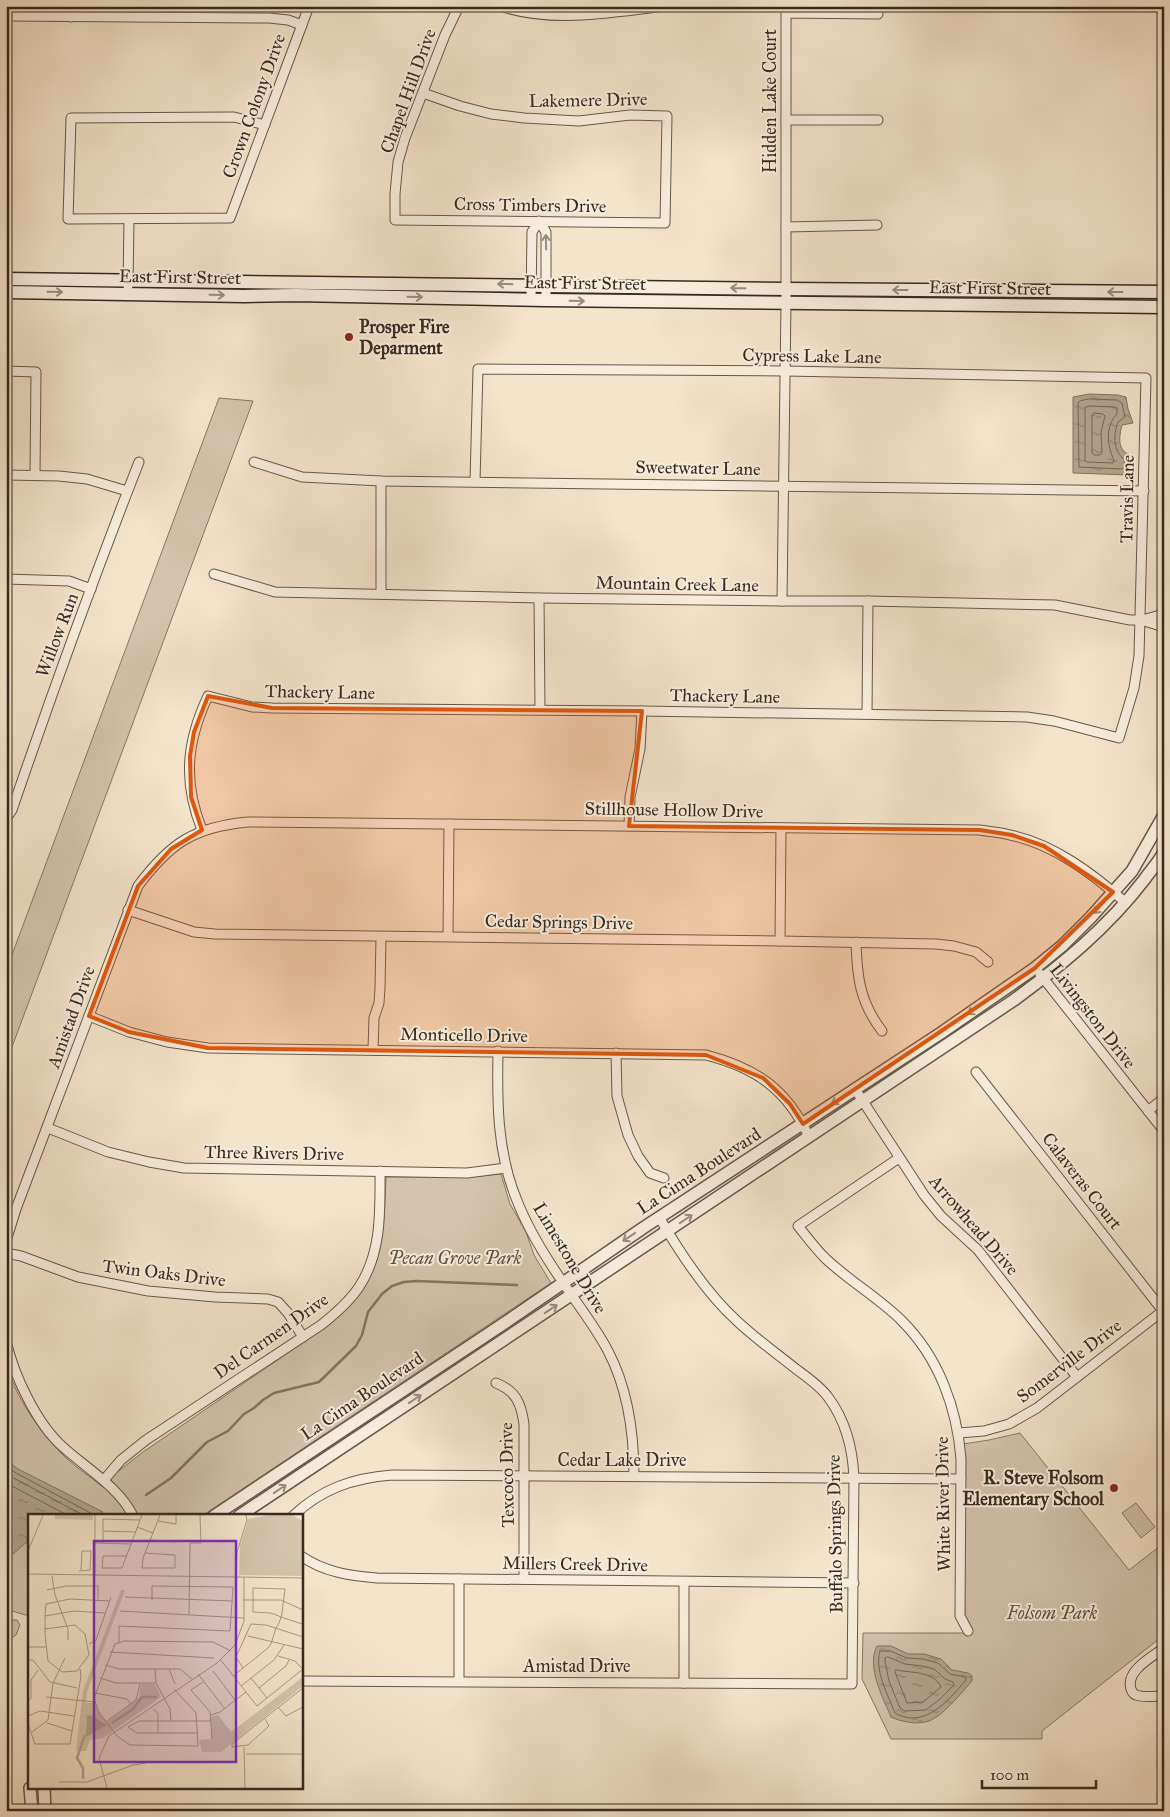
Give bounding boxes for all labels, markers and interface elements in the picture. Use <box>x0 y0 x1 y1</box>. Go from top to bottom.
street label: Chapel Hill Drive <box>375 26 441 156</box>
street label: Hidden Lake Court <box>759 28 781 173</box>
street label: Crown Colony Drive <box>218 31 290 181</box>
street label: Lakemere Drive <box>528 88 648 112</box>
street label: Cross Timbers Drive <box>454 193 606 217</box>
one-way arrow <box>541 234 551 250</box>
street label: East First Street <box>119 265 242 289</box>
street label: East First Street <box>524 271 647 295</box>
street label: East First Street <box>929 276 1052 300</box>
one-way arrow <box>497 280 513 289</box>
one-way arrow <box>730 284 746 293</box>
one-way arrow <box>892 285 908 295</box>
one-way arrow <box>1107 287 1124 297</box>
one-way arrow <box>47 288 63 297</box>
one-way arrow <box>209 290 225 300</box>
one-way arrow <box>406 292 423 302</box>
one-way arrow <box>569 296 585 306</box>
place label: Prosper Fire Deparment <box>359 316 450 360</box>
marker: Prosper Fire Deparment <box>343 331 355 343</box>
street label: Cypress Lake Lane <box>742 344 882 368</box>
street label: Travis Lane <box>1115 455 1139 543</box>
street label: Sweetwater Lane <box>635 456 761 480</box>
street label: Mountain Creek Lane <box>595 572 759 596</box>
street label: Willow Run <box>31 590 83 680</box>
street label: Thackery Lane <box>265 680 375 704</box>
street label: Thackery Lane <box>670 684 780 708</box>
street label: Stillhouse Hollow Drive <box>585 797 763 823</box>
one-way arrow <box>1093 901 1105 914</box>
street label: Cedar Springs Drive <box>485 910 633 935</box>
street label: Livingston Drive <box>1044 959 1141 1074</box>
street label: Amistad Drive <box>42 963 100 1072</box>
one-way arrow <box>967 1005 981 1015</box>
street label: Monticello Drive <box>400 1023 528 1047</box>
one-way arrow <box>832 1095 846 1105</box>
street label: La Cima Boulevard <box>633 1123 765 1219</box>
street label: Calaveras Court <box>1037 1128 1127 1234</box>
street label: Three Rivers Drive <box>204 1141 344 1165</box>
street label: Arrowhead Drive <box>924 1170 1024 1280</box>
street label: Limestone Drive <box>528 1198 612 1318</box>
one-way arrow <box>678 1214 692 1224</box>
one-way arrow <box>623 1232 637 1242</box>
park label: Pecan Grove Park <box>388 1247 522 1269</box>
street label: Twin Oaks Drive <box>101 1255 227 1291</box>
street label: Del Carmen Drive <box>209 1288 333 1384</box>
one-way arrow <box>543 1304 557 1314</box>
street label: Somerville Drive <box>1012 1314 1126 1408</box>
street label: La Cima Boulevard <box>296 1347 428 1445</box>
one-way arrow <box>408 1394 422 1404</box>
street label: Texcoco Drive <box>495 1422 519 1528</box>
street label: White River Drive <box>931 1436 955 1572</box>
street label: Cedar Lake Drive <box>557 1449 687 1471</box>
street label: Buffalo Springs Drive <box>823 1454 848 1614</box>
place label: R. Steve Folsom Elementary School <box>962 1467 1105 1511</box>
marker: R. Steve Folsom Elementary School <box>1108 1482 1120 1494</box>
one-way arrow <box>273 1484 287 1494</box>
inset map <box>28 1514 302 1790</box>
street label: Millers Creek Drive <box>502 1552 648 1576</box>
park label: Folsom Park <box>1006 1602 1097 1624</box>
street label: Amistad Drive <box>522 1655 631 1677</box>
scale bar <box>982 1757 1096 1789</box>
text: 100 m <box>990 1766 1030 1784</box>

